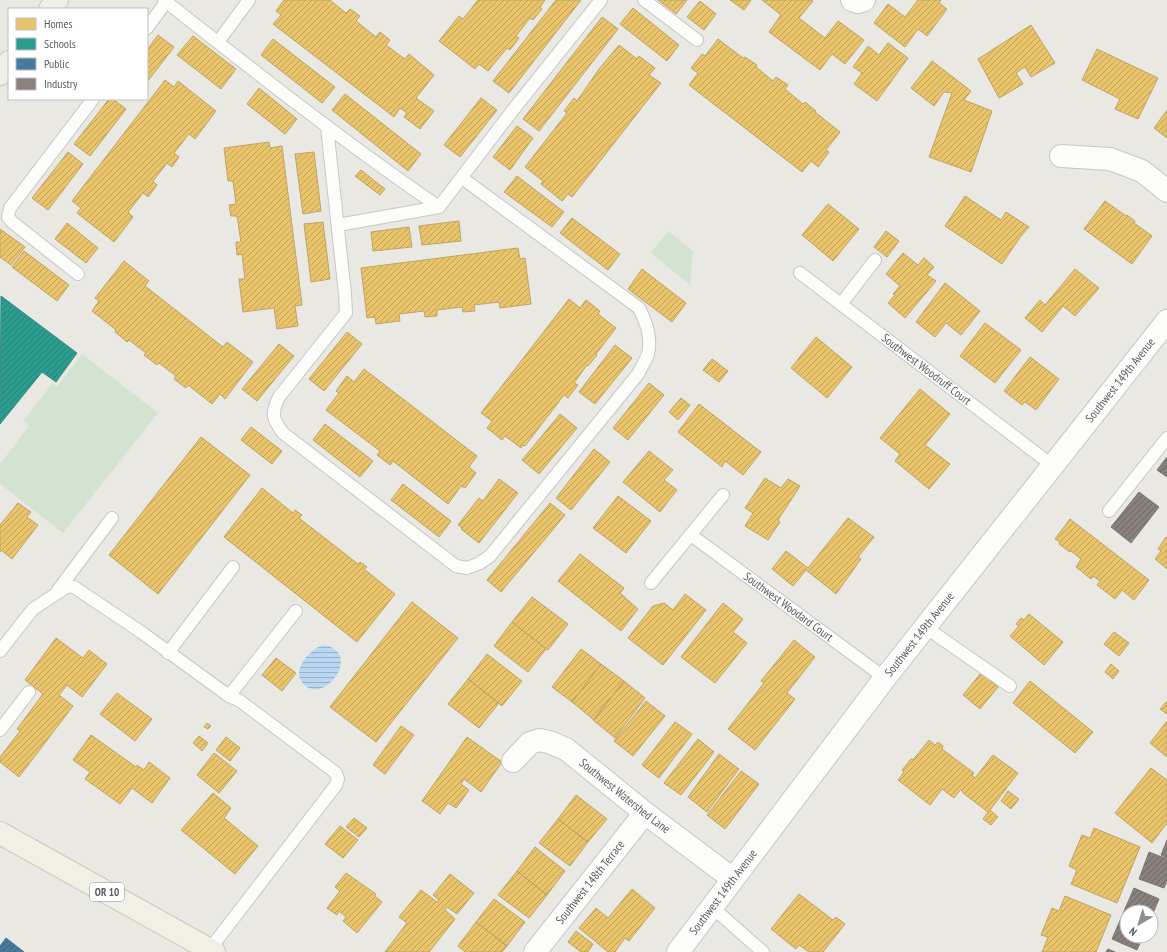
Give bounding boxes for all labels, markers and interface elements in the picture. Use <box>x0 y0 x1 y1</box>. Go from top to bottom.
legend <box>8 8 148 100</box>
text: Homes <box>44 16 72 31</box>
text: Schools <box>44 36 76 51</box>
text: Public <box>44 56 70 71</box>
text: Industry <box>44 76 78 91</box>
street label: Southwest Woodruff Court <box>879 330 975 408</box>
street label: Southwest 149th Avenue <box>1082 335 1158 425</box>
street label: Southwest Woodard Court <box>741 568 837 645</box>
street label: Southwest 149th Avenue <box>881 589 957 679</box>
street label: Southwest Watershed Lane <box>577 755 673 836</box>
street label: Southwest 148th Terrace <box>552 837 628 927</box>
street label: Southwest 149th Avenue <box>686 846 760 938</box>
road number: OR 10 <box>90 883 124 901</box>
north arrow <box>1119 904 1159 944</box>
text: N <box>1126 925 1139 939</box>

